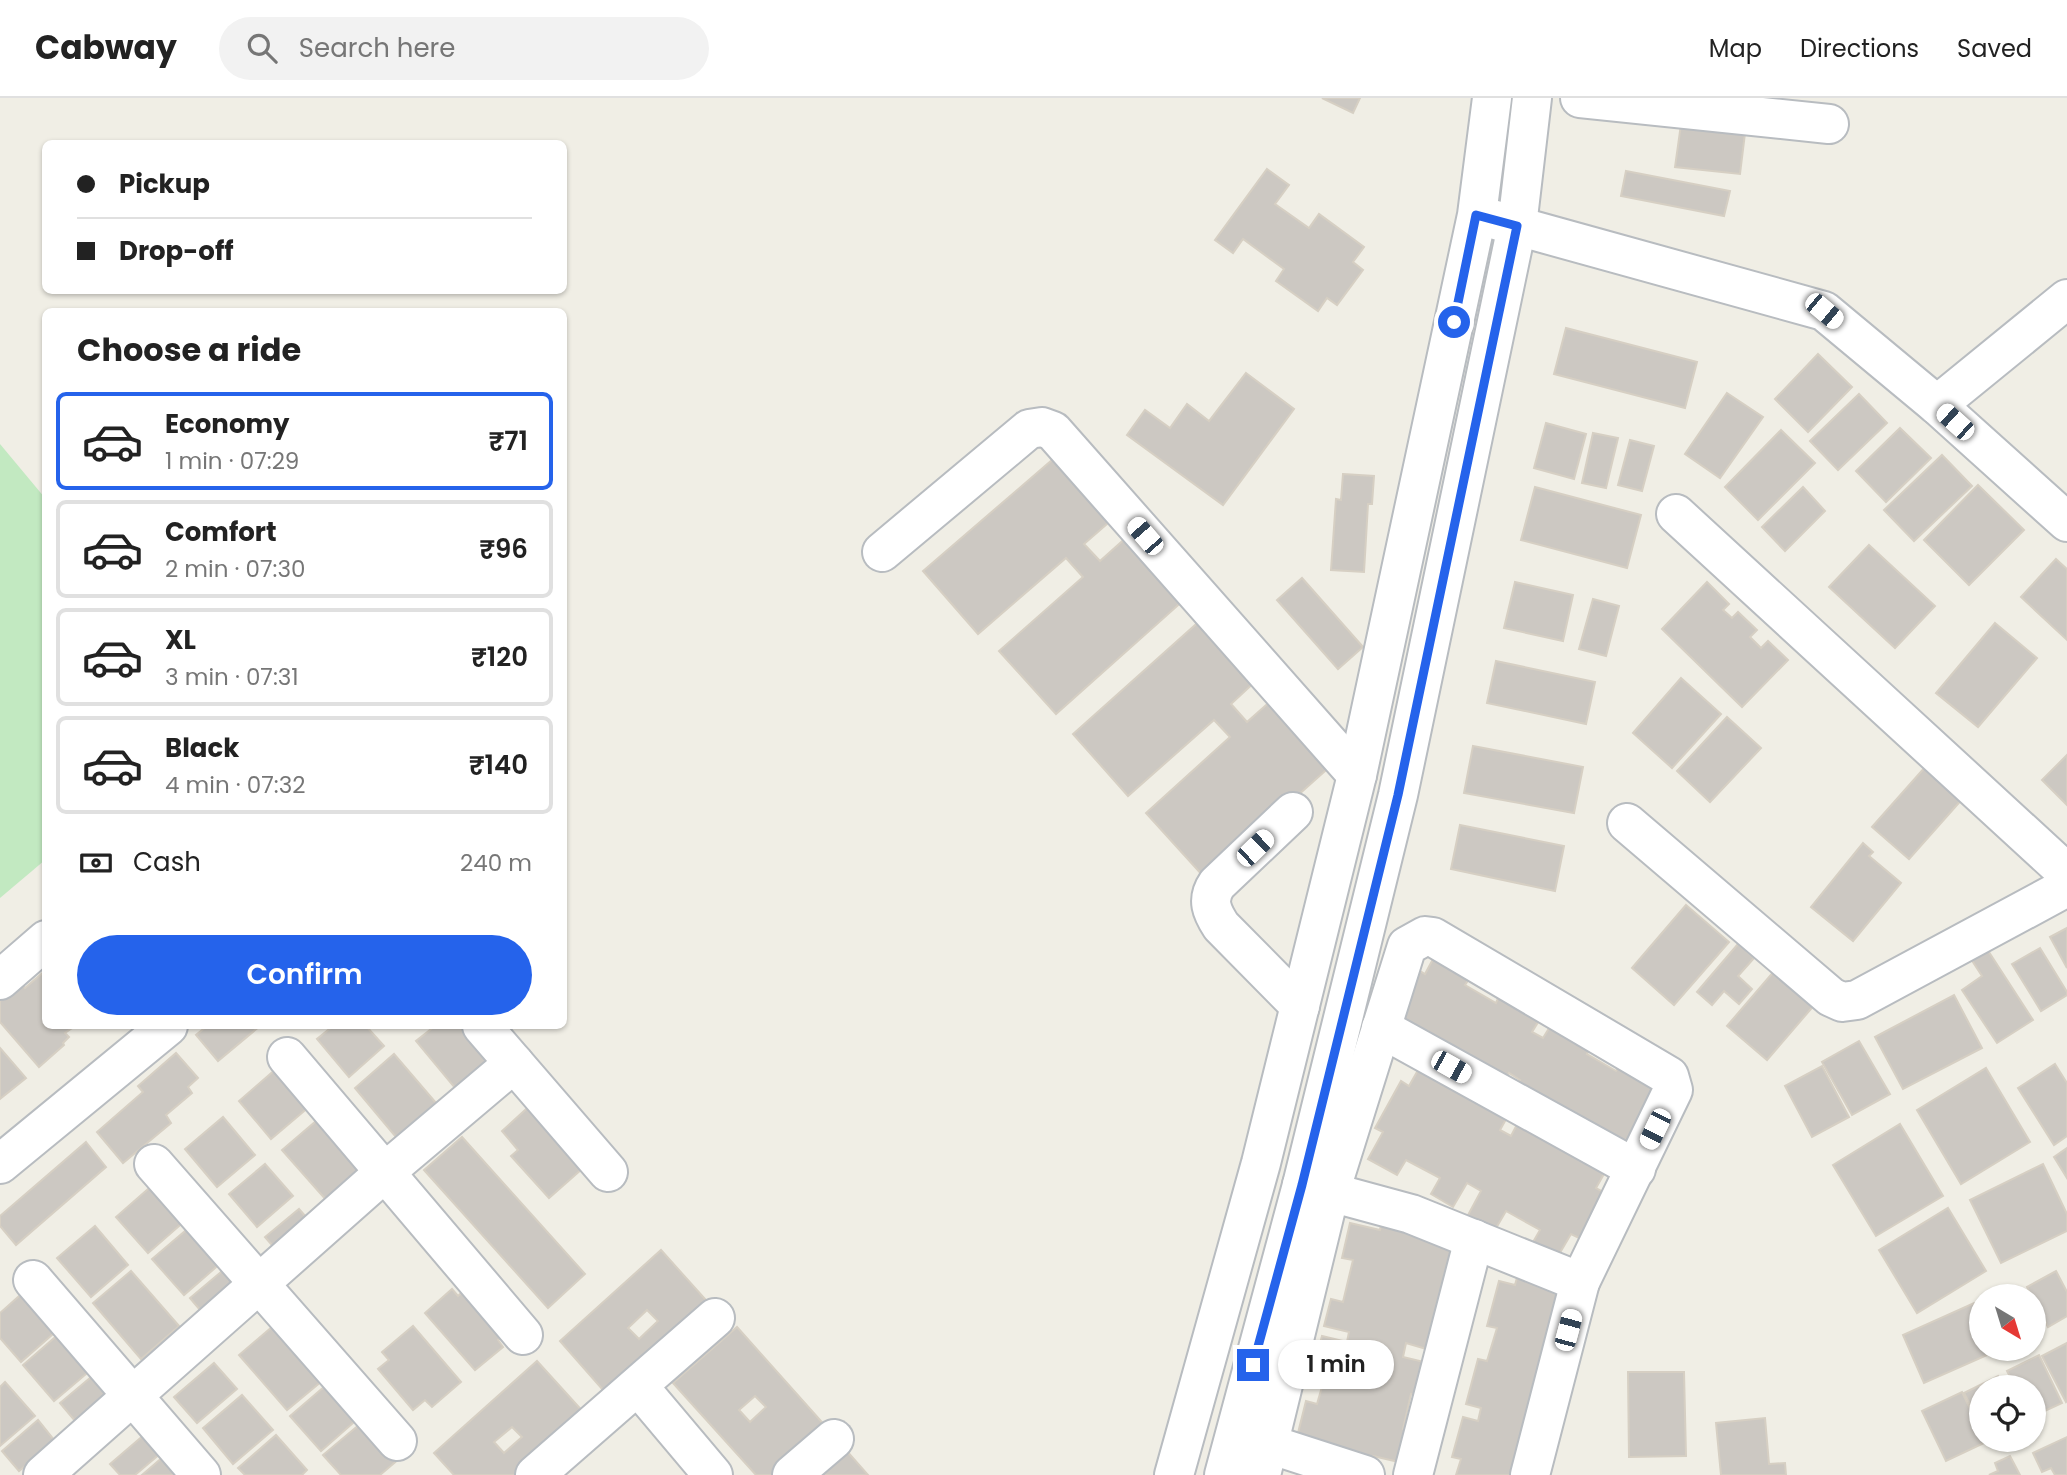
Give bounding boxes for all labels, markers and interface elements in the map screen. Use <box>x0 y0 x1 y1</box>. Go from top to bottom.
search box <box>219 17 709 80</box>
text: Cabway <box>35 24 177 71</box>
icon: search <box>243 29 281 67</box>
text: Search here <box>299 30 455 66</box>
text: Map <box>1709 32 1762 65</box>
text: Directions <box>1800 32 1919 65</box>
text: Saved <box>1957 32 2032 65</box>
text: Pickup <box>119 166 210 202</box>
text: Drop-off <box>119 233 234 269</box>
car <box>1802 289 1847 333</box>
route start <box>1438 306 1470 338</box>
text: Choose a ride <box>77 327 301 372</box>
car <box>1933 400 1978 444</box>
text: Economy <box>165 406 289 442</box>
icon: car <box>81 410 144 473</box>
text: ₹71 <box>488 423 528 459</box>
text: 1 min · 07:29 <box>165 445 299 477</box>
car <box>1124 513 1167 559</box>
text: Comfort <box>165 514 277 550</box>
icon: car <box>81 518 144 581</box>
text: ₹96 <box>479 531 528 567</box>
text: 2 min · 07:30 <box>165 553 305 585</box>
text: XL <box>165 622 196 658</box>
icon: car <box>81 626 144 689</box>
text: ₹120 <box>471 639 528 675</box>
text: 3 min · 07:31 <box>165 661 299 693</box>
text: Black <box>165 730 239 766</box>
icon: car <box>81 734 144 797</box>
text: ₹140 <box>469 747 528 783</box>
text: 4 min · 07:32 <box>165 769 306 801</box>
car <box>1233 826 1278 870</box>
icon: cash <box>77 844 115 882</box>
text: Cash <box>133 844 201 880</box>
text: 240 m <box>460 847 532 879</box>
button: Confirm <box>77 935 532 1015</box>
car <box>1428 1048 1475 1086</box>
car <box>1637 1106 1674 1152</box>
north arrow <box>1969 1284 2046 1362</box>
map controls <box>1969 1284 2046 1452</box>
car <box>1553 1307 1584 1353</box>
callout: 1 min <box>1278 1340 1393 1390</box>
text: 1 min <box>1306 1348 1366 1380</box>
route end <box>1237 1349 1269 1381</box>
button: locate <box>1969 1375 2046 1452</box>

